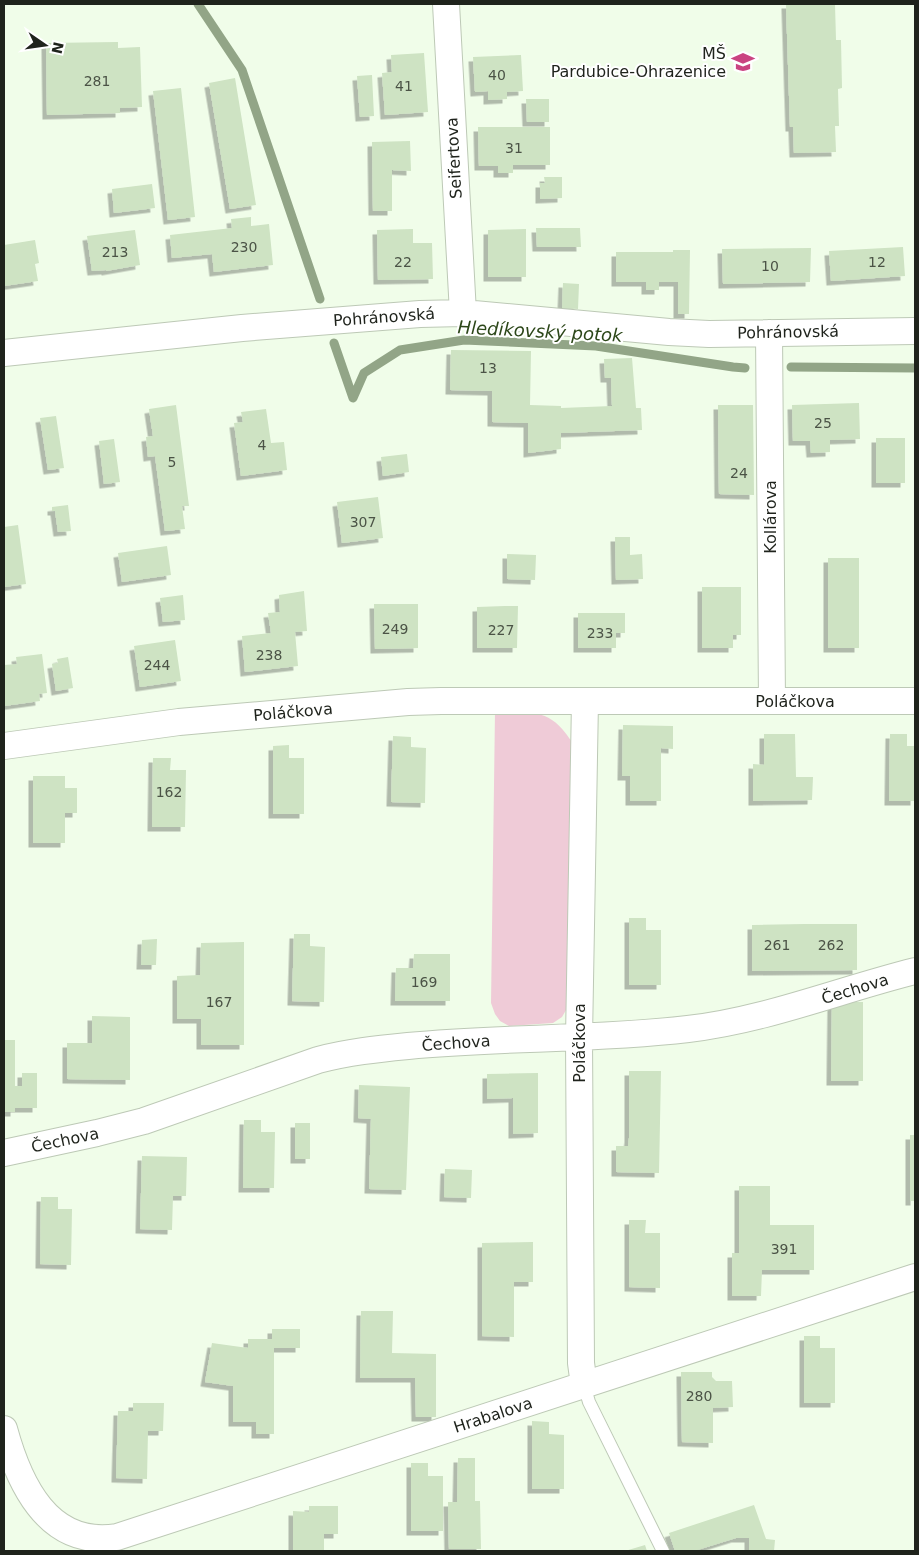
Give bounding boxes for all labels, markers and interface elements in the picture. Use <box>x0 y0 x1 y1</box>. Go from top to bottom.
north arrow <box>20 20 70 70</box>
text: N <box>49 40 67 55</box>
place label: MŠ Pardubice-Ohrazenice <box>551 44 726 81</box>
school or university icon: MŠ Pardubice-Ohrazenice <box>730 49 756 75</box>
house number: 40 <box>488 67 506 83</box>
house number: 281 <box>84 73 110 89</box>
house number: 41 <box>395 78 413 94</box>
street label: Seifertova <box>442 117 466 199</box>
house number: 31 <box>505 140 523 156</box>
house number: 230 <box>231 239 257 255</box>
house number: 213 <box>102 244 128 260</box>
house number: 22 <box>394 254 412 270</box>
house number: 12 <box>868 254 886 270</box>
house number: 10 <box>761 258 779 274</box>
street label: Pohránovská <box>333 304 435 330</box>
water label: Hledíkovský potok <box>457 316 625 346</box>
street label: Pohránovská <box>737 322 839 342</box>
house number: 13 <box>479 360 497 376</box>
house number: 25 <box>814 415 832 431</box>
house number: 4 <box>258 437 267 453</box>
house number: 5 <box>168 454 176 470</box>
house number: 24 <box>730 465 748 481</box>
street label: Kollárova <box>761 480 780 554</box>
house number: 307 <box>350 514 376 530</box>
house number: 249 <box>382 621 408 637</box>
house number: 227 <box>488 622 514 638</box>
house number: 233 <box>587 625 613 641</box>
house number: 238 <box>256 647 282 663</box>
house number: 244 <box>144 657 170 673</box>
street label: Poláčkova <box>755 692 835 711</box>
street label: Poláčkova <box>252 699 334 725</box>
house number: 162 <box>156 784 182 800</box>
house number: 261 <box>764 937 790 953</box>
house number: 262 <box>818 937 844 953</box>
street label: Čechova <box>819 970 891 1008</box>
house number: 169 <box>411 974 437 990</box>
house number: 167 <box>206 994 232 1010</box>
street label: Poláčkova <box>570 1003 589 1083</box>
street label: Čechova <box>421 1031 491 1055</box>
street label: Čechova <box>29 1124 101 1156</box>
house number: 391 <box>771 1241 797 1257</box>
house number: 280 <box>686 1388 712 1404</box>
street label: Hrabalova <box>451 1393 535 1437</box>

